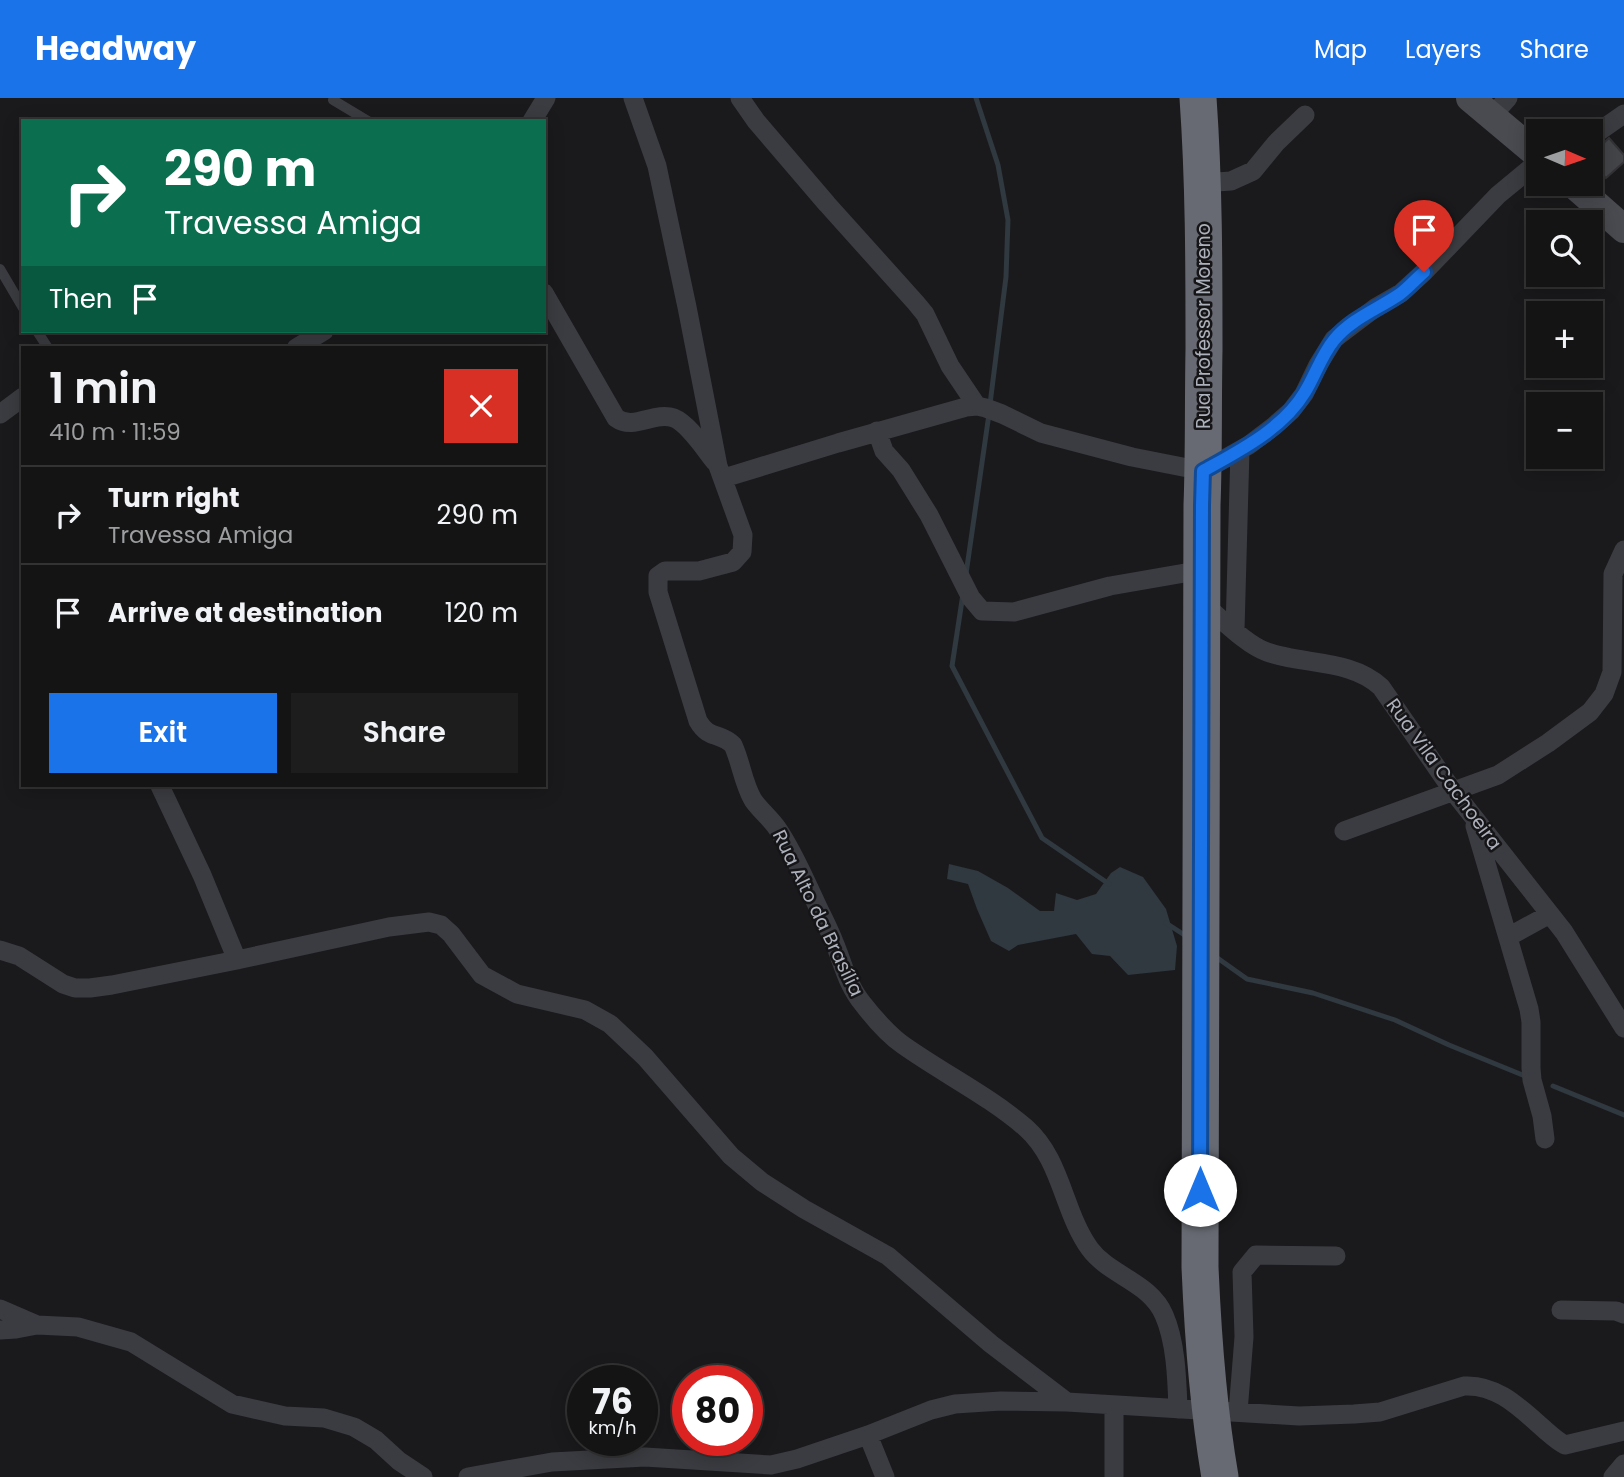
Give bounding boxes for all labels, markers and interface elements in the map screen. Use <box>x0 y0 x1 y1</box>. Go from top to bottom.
text: Headway <box>35 25 196 72</box>
text: Map <box>1314 33 1367 66</box>
text: Layers <box>1405 33 1481 66</box>
text: Share <box>1519 33 1589 66</box>
north arrow <box>1526 119 1603 196</box>
map controls <box>1526 119 1603 469</box>
text: 290 m <box>164 135 316 203</box>
icon: right <box>49 147 140 238</box>
text: Travessa Amiga <box>164 200 422 245</box>
pin <box>1394 200 1454 272</box>
button: search <box>1526 210 1603 287</box>
icon: arrive <box>1405 211 1443 249</box>
street label: Rua Professor Moreno <box>1190 223 1217 429</box>
icon: arrive <box>126 280 164 318</box>
text: Then <box>49 281 112 317</box>
button: + <box>1526 301 1603 378</box>
text: 1 min <box>49 359 158 418</box>
button: close <box>444 369 518 443</box>
button: − <box>1526 392 1603 469</box>
text: 410 m · 11:59 <box>49 416 181 448</box>
text: Turn right <box>108 480 240 516</box>
icon: right <box>49 496 87 534</box>
text: 290 m <box>437 497 518 533</box>
text: Travessa Amiga <box>108 519 293 551</box>
icon: arrive <box>49 594 87 632</box>
text: Arrive at destination <box>108 595 383 631</box>
text: 120 m <box>445 595 518 631</box>
button: Exit <box>49 693 277 773</box>
button: Share <box>291 693 518 773</box>
street label: Rua Vila Cachoeira <box>1380 693 1508 855</box>
street label: Rua Alto da Brasília <box>766 825 870 1001</box>
position arrow <box>1163 1153 1237 1227</box>
speed limit sign: 80 <box>672 1365 763 1456</box>
text: 76 <box>592 1377 633 1426</box>
text: km/h <box>589 1415 636 1440</box>

